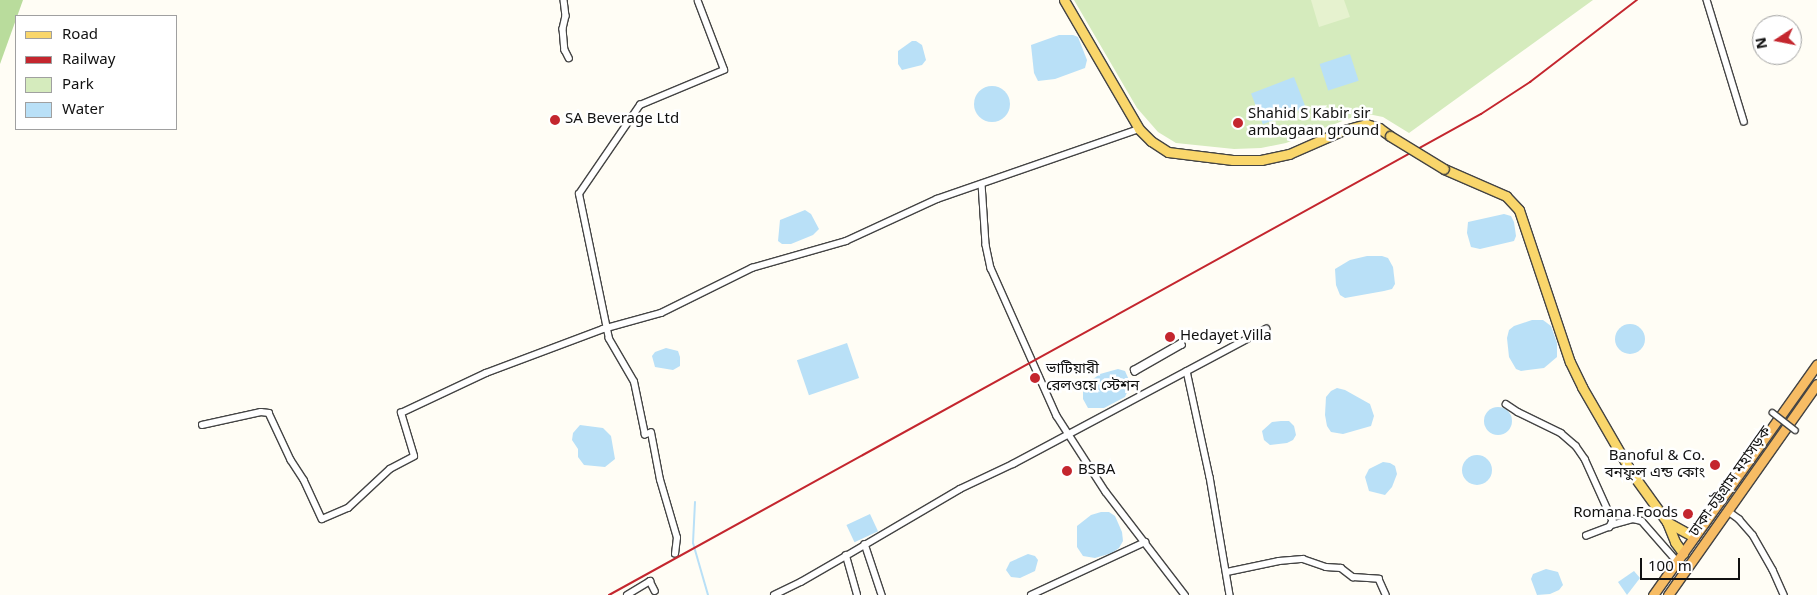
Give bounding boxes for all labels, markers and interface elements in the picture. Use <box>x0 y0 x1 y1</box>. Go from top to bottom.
legend <box>15 15 178 130</box>
north arrow <box>1752 15 1802 65</box>
text: Road <box>62 25 98 45</box>
text: N <box>1752 35 1773 50</box>
text: Railway <box>62 50 115 70</box>
text: Park <box>62 75 94 95</box>
text: Water <box>62 100 104 120</box>
place label: Shahid S Kabir sir ambagaan ground <box>1248 105 1379 140</box>
place label: SA Beverage Ltd <box>565 111 679 129</box>
marker: SA Beverage Ltd <box>549 114 561 126</box>
marker: Shahid S Kabir sir ambagaan ground <box>1232 117 1244 129</box>
place label: Hedayet Villa <box>1180 328 1272 346</box>
marker: Hedayet Villa <box>1164 331 1176 343</box>
place label: ভাটিয়ারী রেলওয়ে স্টেশন <box>1046 360 1139 395</box>
marker: ভাটিয়ারী রেলওয়ে স্টেশন <box>1028 371 1042 385</box>
street label: ঢাকা-চট্টগ্রাম মহাসড়ক <box>1686 423 1776 541</box>
place label: Banoful & Co. বনফুল এন্ড কোং <box>1605 447 1705 482</box>
marker: Banoful & Co. বনফুল এন্ড কোং <box>1709 459 1721 471</box>
place label: BSBA <box>1078 462 1115 480</box>
marker: BSBA <box>1060 464 1074 478</box>
place label: Romana Foods <box>1573 505 1678 523</box>
marker: Romana Foods <box>1682 508 1694 520</box>
scale bar <box>1642 548 1742 580</box>
text: 100 m <box>1648 557 1692 577</box>

